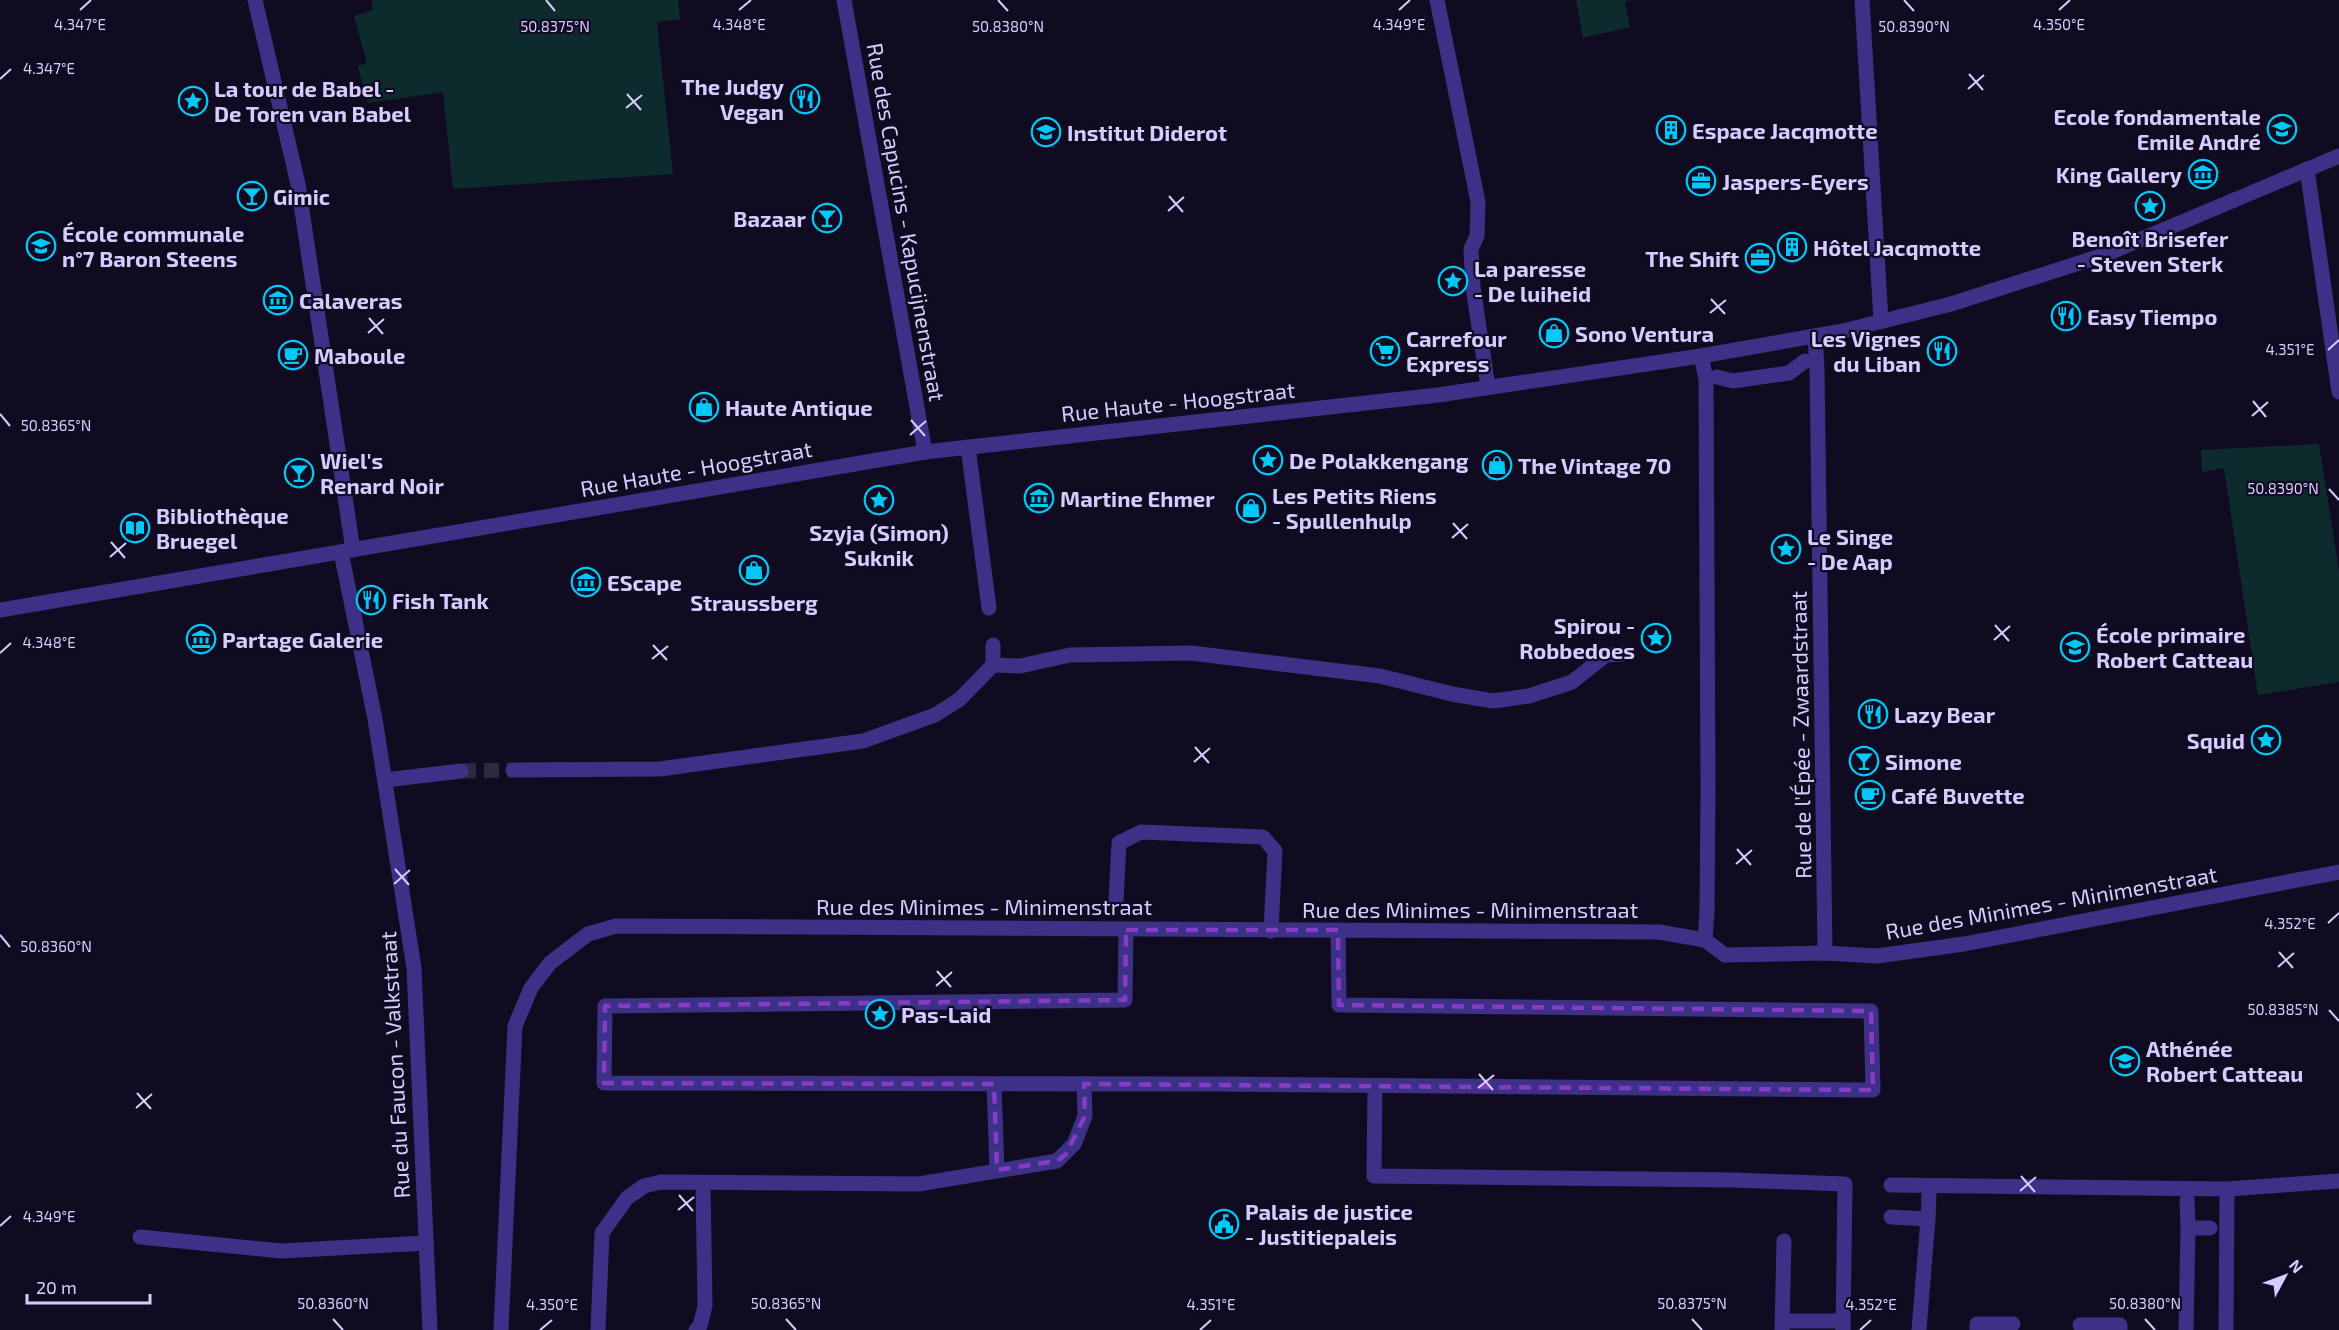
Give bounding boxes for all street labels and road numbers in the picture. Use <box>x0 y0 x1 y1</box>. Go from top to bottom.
street label: Rue des Capucins - Kapucijnenstraat <box>862 41 951 403</box>
street label: Rue Haute - Hoogstraat <box>1060 376 1296 426</box>
street label: Rue Haute - Hoogstraat <box>578 435 814 501</box>
street label: Rue de l'Épée - Zwaardstraat <box>1784 591 1816 879</box>
street label: Rue des Minimes - Minimenstraat <box>1883 860 2219 944</box>
street label: Rue des Minimes - Minimenstraat <box>816 893 1152 919</box>
street label: Rue des Minimes - Minimenstraat <box>1302 896 1638 922</box>
street label: Rue du Faucon - Valkstraat <box>374 931 414 1199</box>

